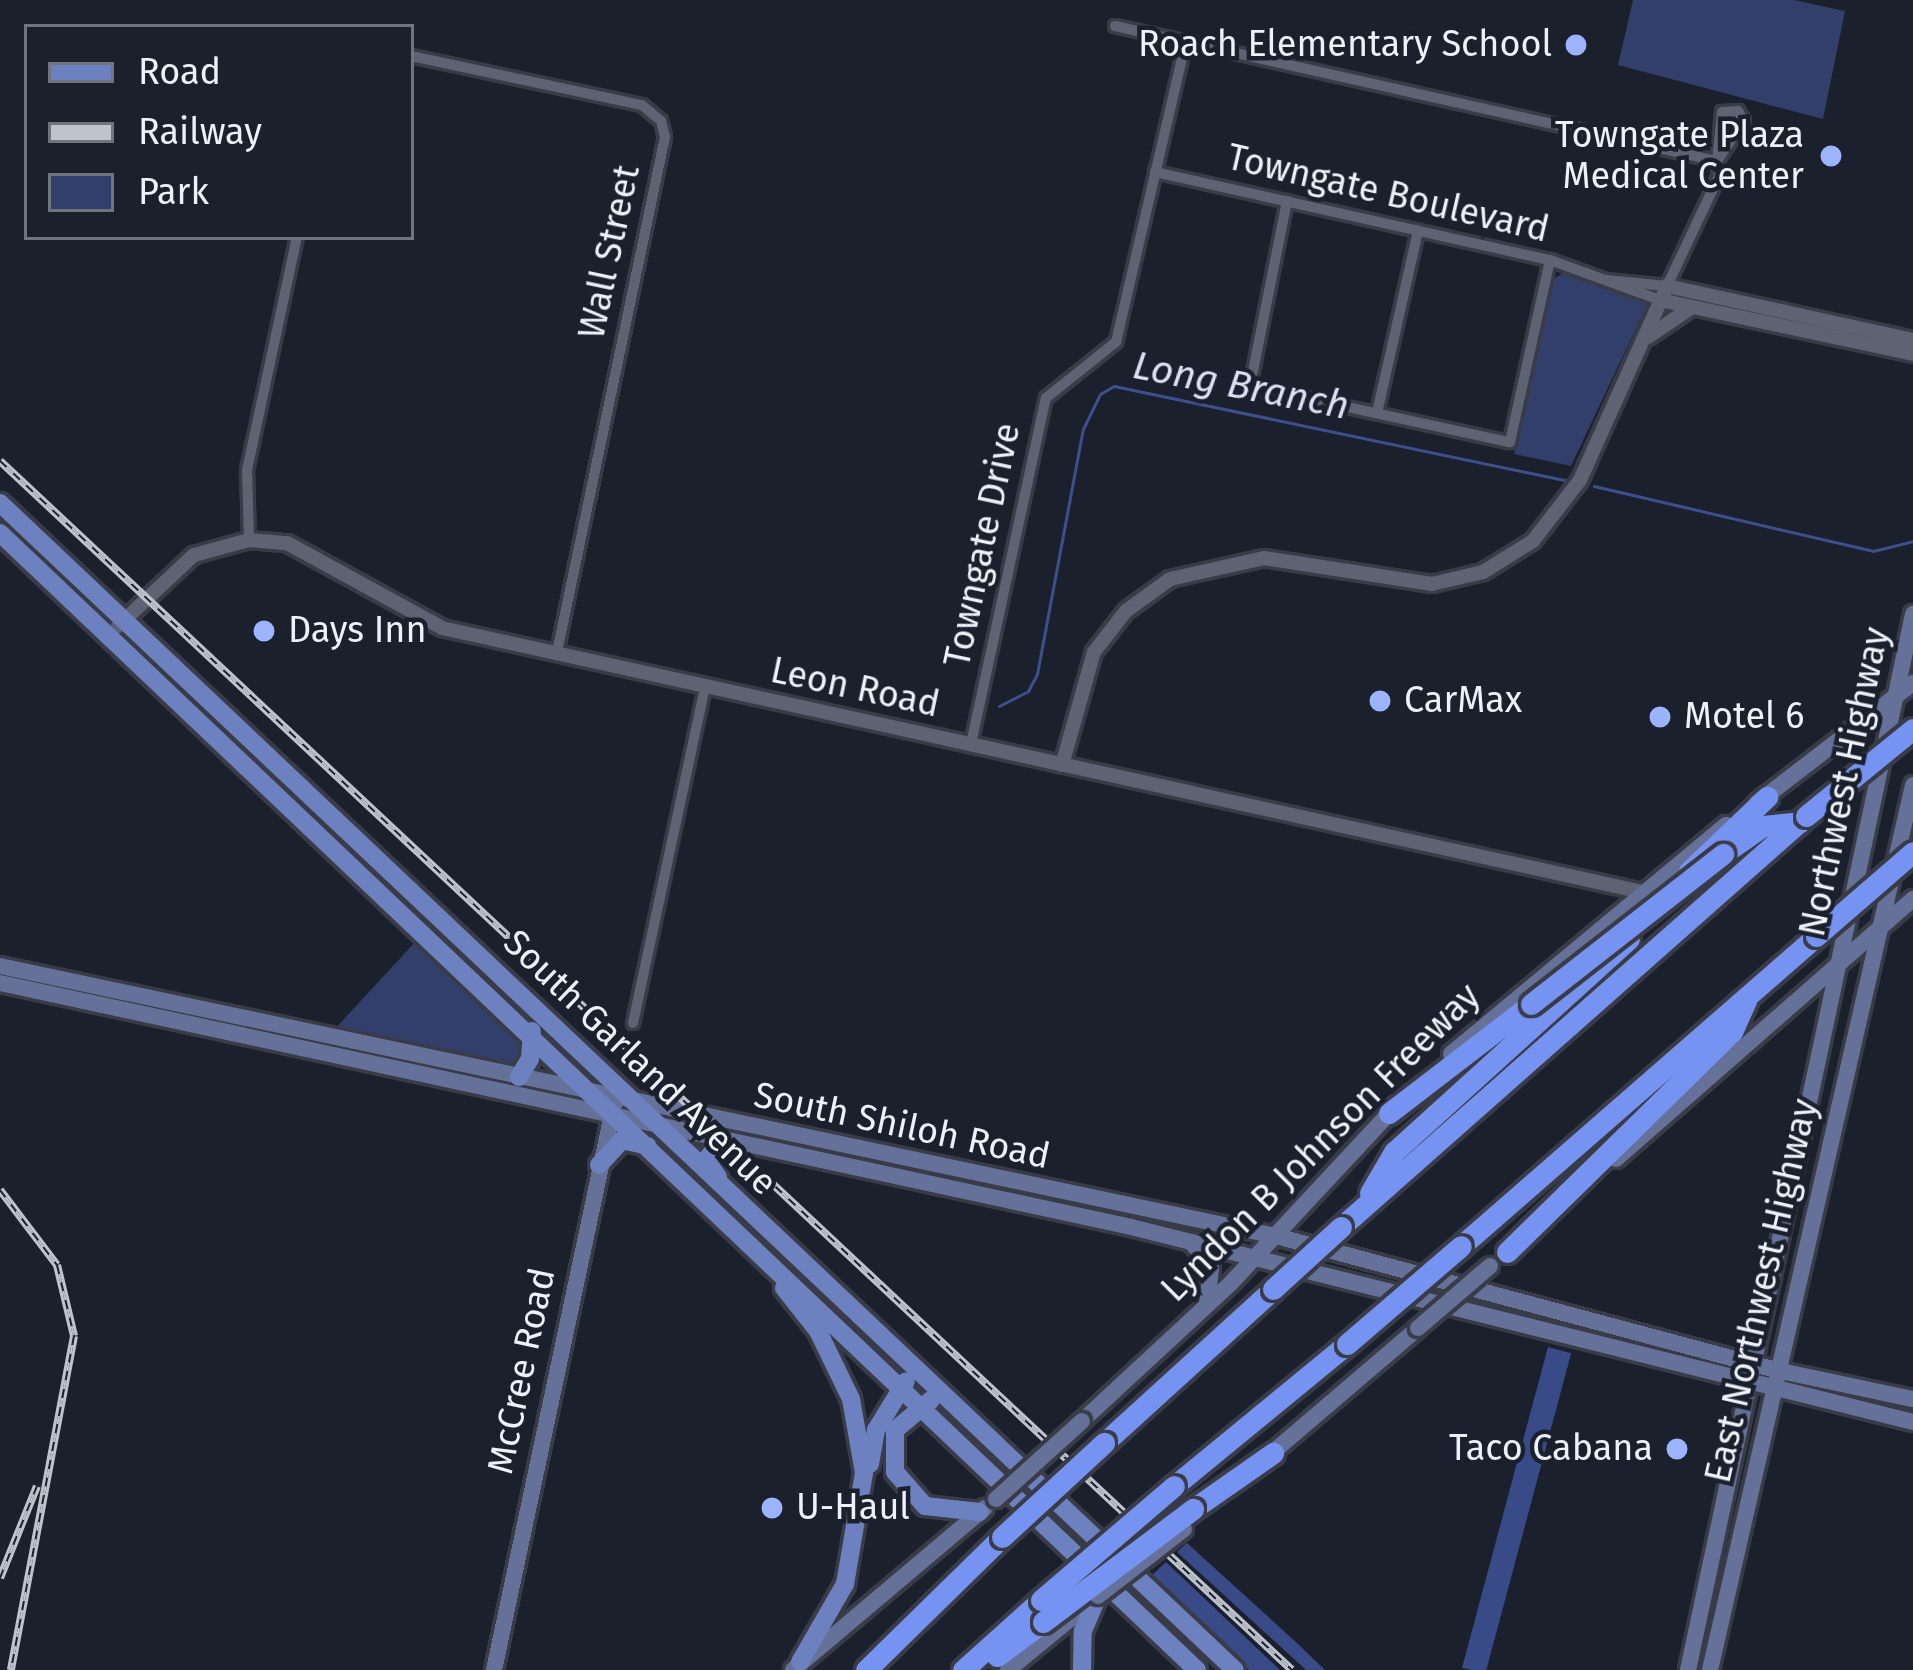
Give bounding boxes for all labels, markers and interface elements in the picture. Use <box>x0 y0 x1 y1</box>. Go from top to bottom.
place label: Roach Elementary School <box>1138 23 1552 67</box>
legend <box>24 24 414 240</box>
marker: Roach Elementary School <box>1563 32 1589 58</box>
text: Road <box>138 50 221 94</box>
text: Railway <box>138 110 262 154</box>
place label: Towngate Plaza Medical Center <box>1555 113 1804 198</box>
street label: Towngate Boulevard <box>1223 136 1553 252</box>
marker: Towngate Plaza Medical Center <box>1815 140 1847 172</box>
street label: Wall Street <box>571 161 649 343</box>
text: Park <box>138 170 209 214</box>
water label: Long Branch <box>1129 342 1353 430</box>
street label: Towngate Drive <box>936 419 1030 671</box>
place label: Days Inn <box>288 609 426 653</box>
marker: Days Inn <box>251 618 277 644</box>
street label: Northwest Highway <box>1791 623 1899 941</box>
street label: Leon Road <box>767 649 943 727</box>
place label: CarMax <box>1404 679 1522 723</box>
marker: CarMax <box>1367 688 1393 714</box>
place label: Motel 6 <box>1684 695 1804 739</box>
marker: Motel 6 <box>1647 704 1673 730</box>
street label: South Garland Avenue <box>494 921 786 1205</box>
street label: Lyndon B Johnson Freeway <box>1153 975 1489 1311</box>
street label: South Shiloh Road <box>750 1074 1054 1178</box>
street label: East Northwest Highway <box>1697 1095 1827 1487</box>
street label: McCree Road <box>479 1264 565 1478</box>
place label: Taco Cabana <box>1449 1427 1653 1471</box>
marker: Taco Cabana <box>1664 1436 1690 1462</box>
place label: U-Haul <box>796 1486 910 1530</box>
marker: U-Haul <box>759 1495 785 1521</box>

